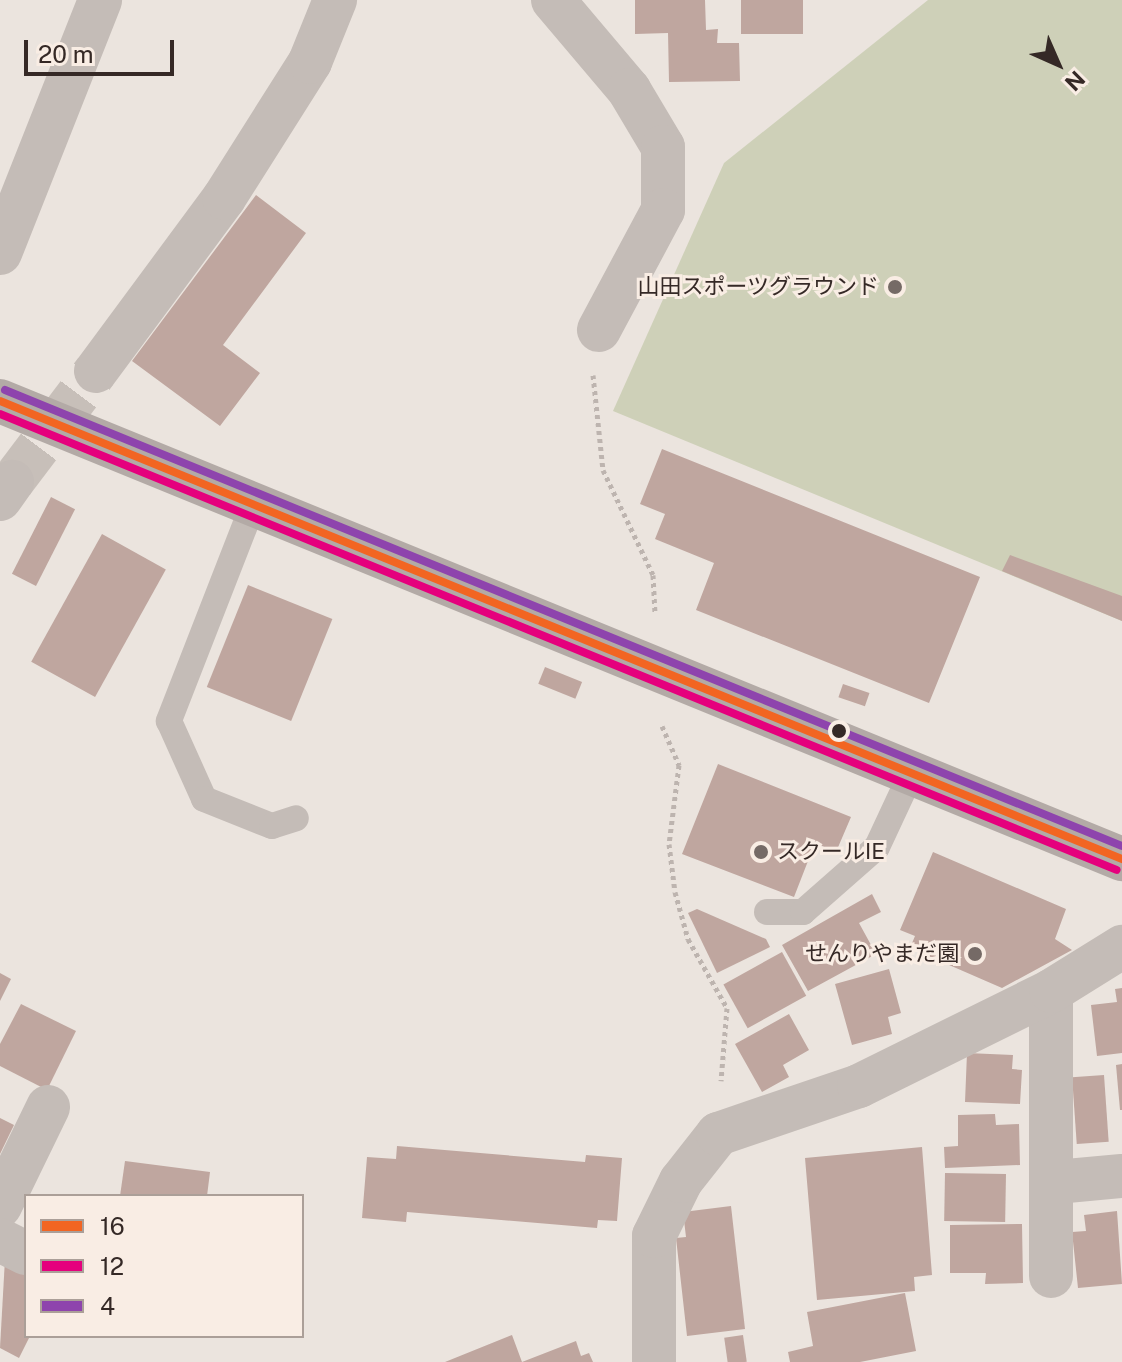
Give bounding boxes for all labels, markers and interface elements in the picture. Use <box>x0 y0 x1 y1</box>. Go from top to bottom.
scale bar <box>28 24 178 74</box>
north arrow <box>1018 24 1098 104</box>
text: 20 m <box>38 40 94 68</box>
text: N <box>1060 66 1090 96</box>
place label: 山田スポーツグラウンド <box>637 274 879 300</box>
marker: 山田スポーツグラウンド <box>886 278 904 296</box>
unlabelled marker <box>831 723 847 739</box>
place label: スクールIE <box>777 839 885 865</box>
marker: スクールIE <box>752 843 770 861</box>
place label: せんりやまだ園 <box>805 941 959 967</box>
marker: せんりやまだ園 <box>966 945 984 963</box>
legend <box>24 1194 304 1338</box>
text: 16 <box>100 1212 125 1240</box>
text: 12 <box>100 1252 124 1280</box>
text: 4 <box>100 1292 115 1320</box>

